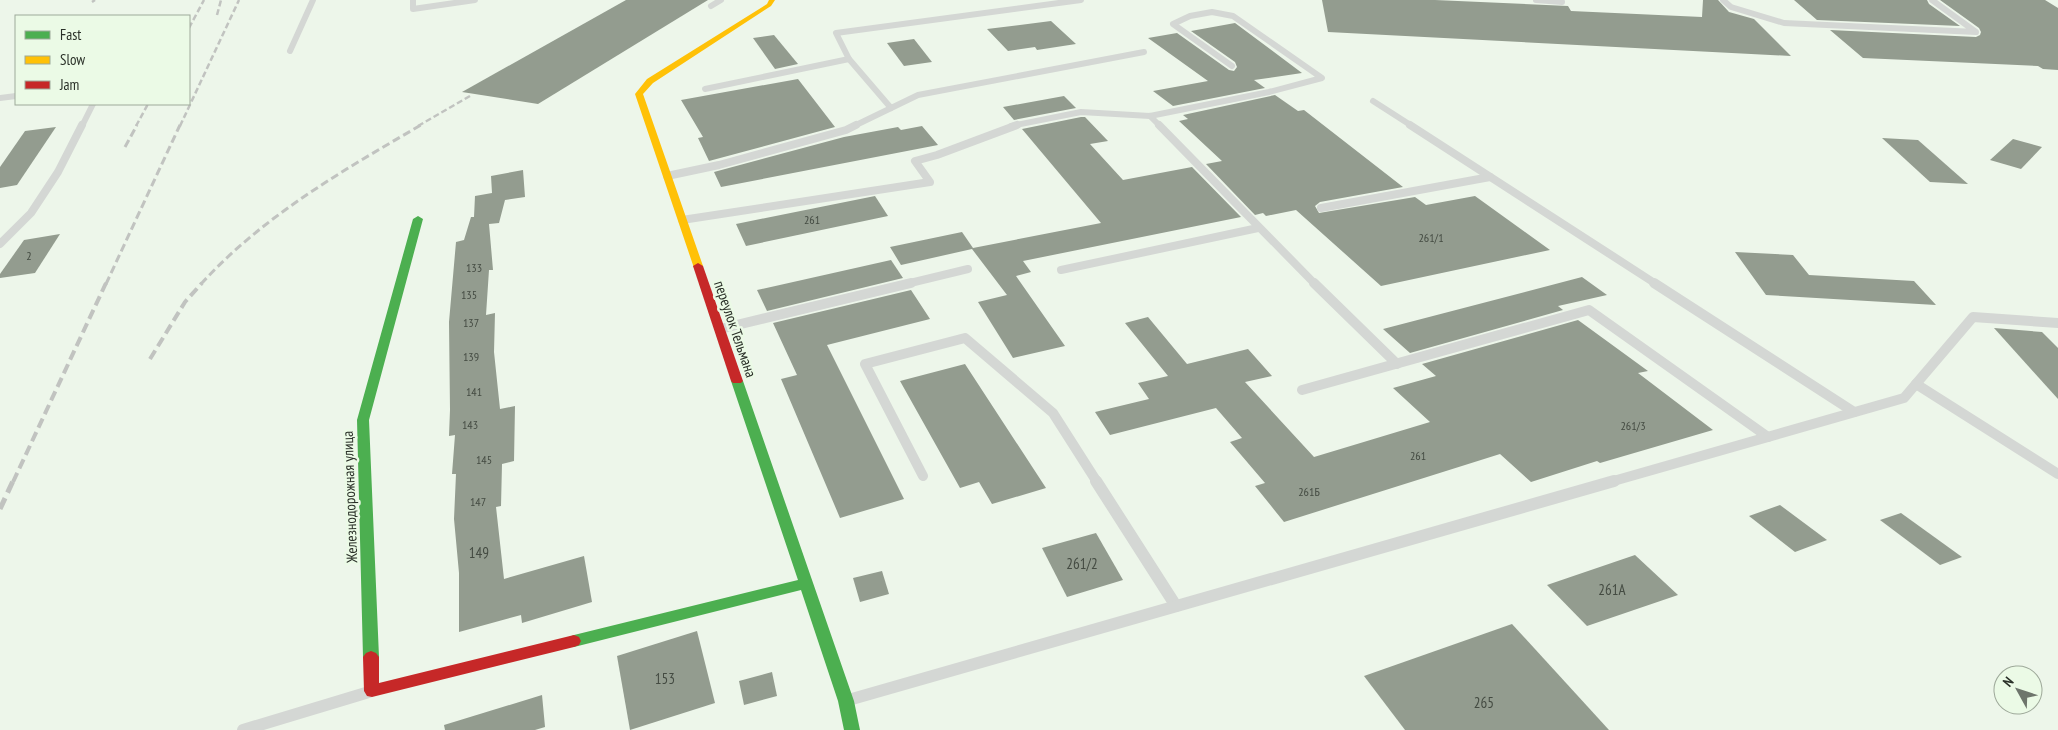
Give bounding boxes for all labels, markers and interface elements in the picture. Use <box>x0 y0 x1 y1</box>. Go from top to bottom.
legend <box>15 15 190 105</box>
text: Fast <box>60 25 81 44</box>
text: Slow <box>60 50 85 69</box>
text: Jam <box>59 75 79 94</box>
house number: 261 <box>804 212 820 227</box>
house number: 261/1 <box>1418 230 1444 245</box>
house number: 2 <box>26 248 32 263</box>
house number: 133 <box>466 260 482 275</box>
street label: переулок Тельмана <box>710 278 761 380</box>
house number: 135 <box>461 287 477 302</box>
house number: 137 <box>463 315 479 330</box>
house number: 139 <box>463 349 479 364</box>
house number: 141 <box>466 384 482 399</box>
house number: 143 <box>462 417 478 432</box>
house number: 261/3 <box>1620 418 1646 433</box>
street label: Железнодорожная улица <box>338 431 361 564</box>
house number: 261 <box>1410 448 1426 463</box>
house number: 145 <box>476 452 492 467</box>
house number: 261Б <box>1298 484 1320 499</box>
house number: 147 <box>470 494 486 509</box>
house number: 149 <box>469 543 489 562</box>
house number: 261/2 <box>1066 554 1098 573</box>
house number: 261А <box>1598 580 1627 599</box>
north arrow <box>1993 665 2043 715</box>
house number: 153 <box>655 669 675 688</box>
text: N <box>1999 673 2017 690</box>
house number: 265 <box>1474 693 1494 712</box>

